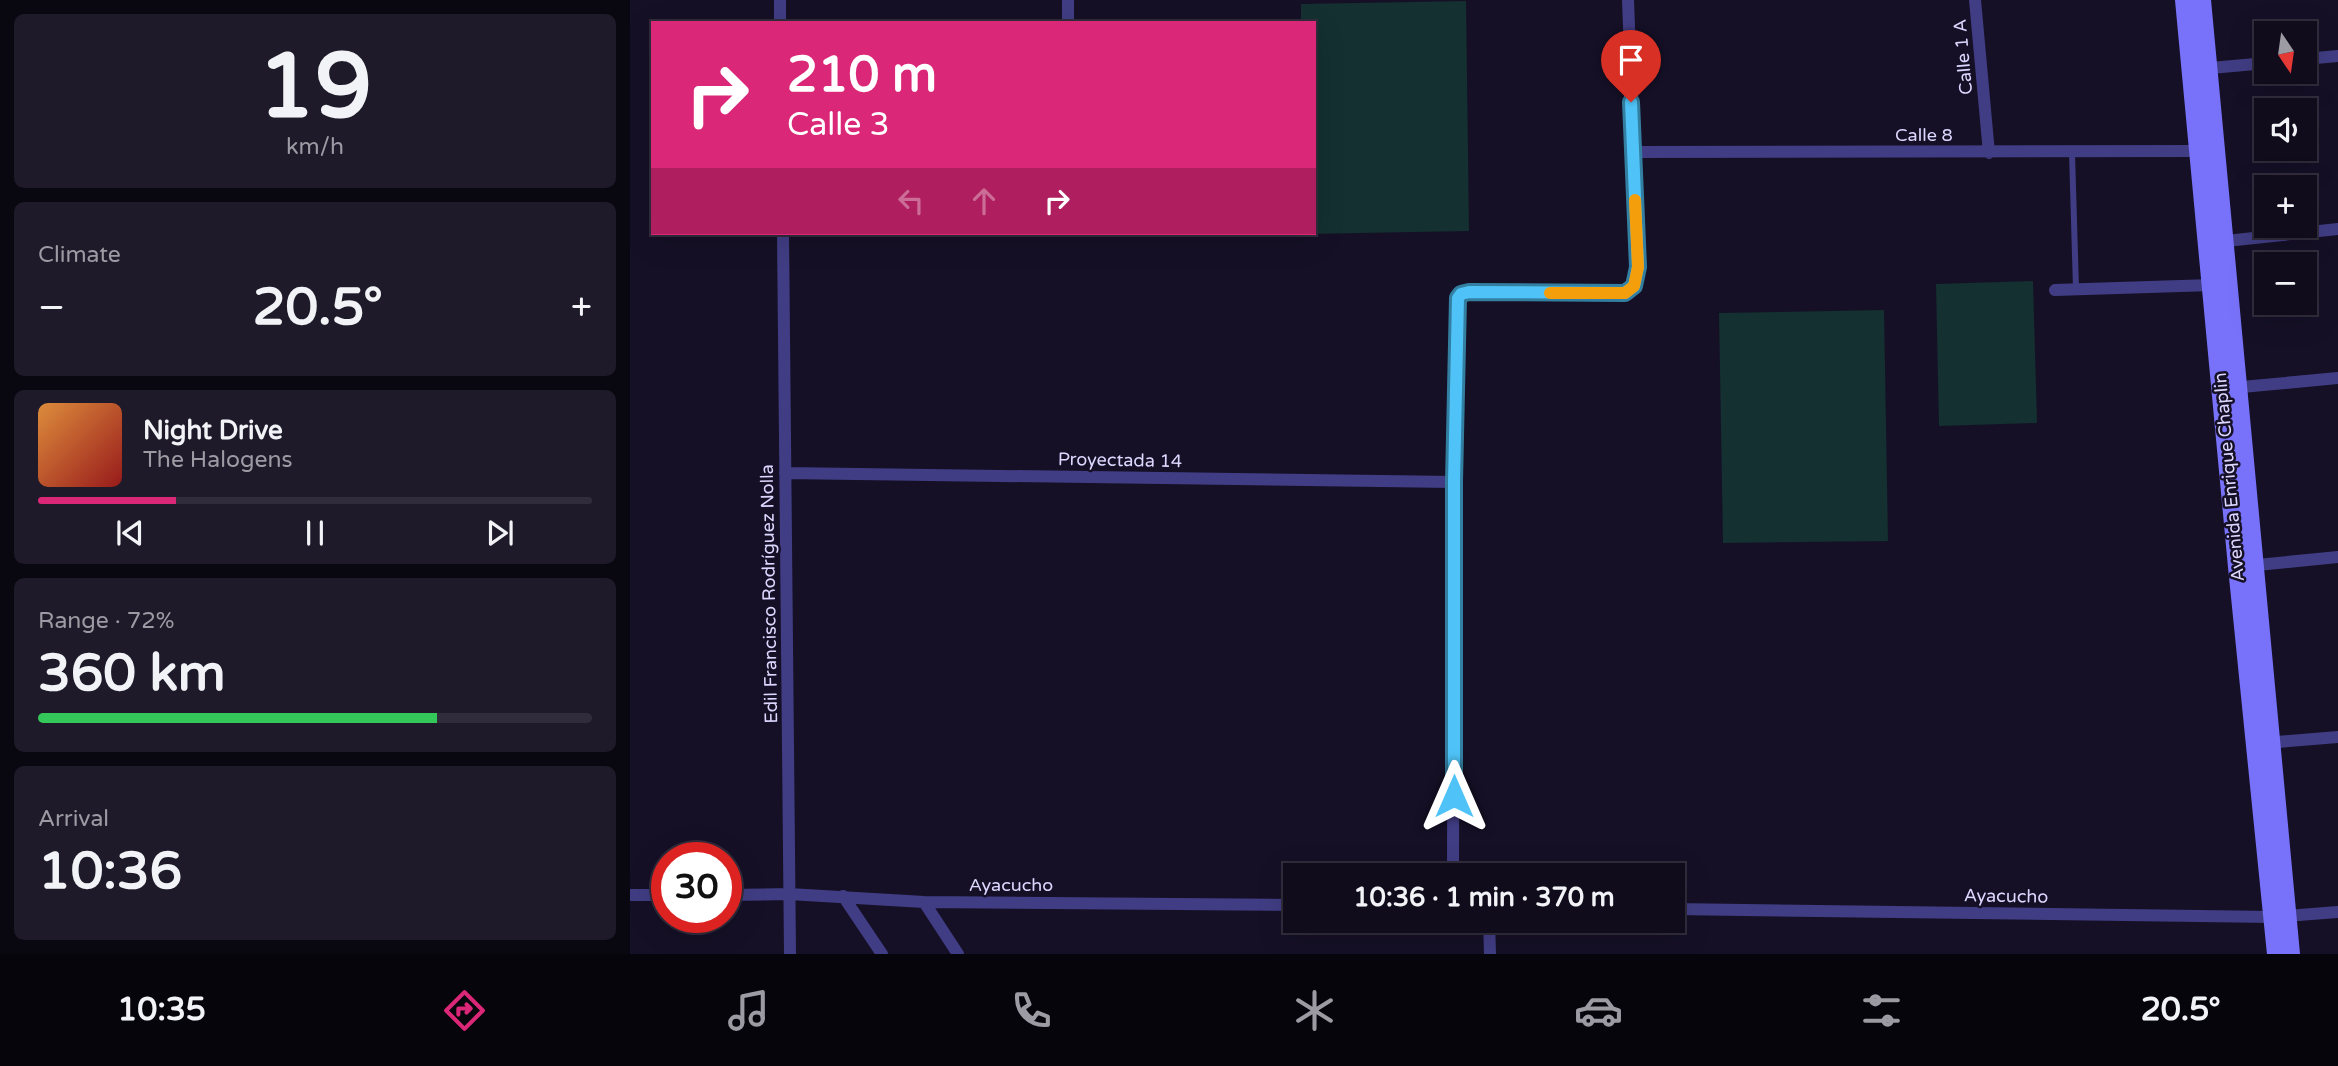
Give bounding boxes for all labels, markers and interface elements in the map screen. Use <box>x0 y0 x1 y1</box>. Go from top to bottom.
street label: Calle 1 A <box>1949 18 1977 96</box>
north arrow <box>2254 21 2317 84</box>
map controls <box>2254 21 2317 315</box>
pin <box>1601 30 1661 102</box>
text: 19 <box>258 32 372 142</box>
icon: arrive <box>1612 41 1650 79</box>
text: 210 m <box>787 46 937 105</box>
icon: right <box>672 49 763 140</box>
button: sound <box>2254 98 2317 161</box>
text: Calle 3 <box>787 106 890 144</box>
street label: Calle 8 <box>1895 124 1953 146</box>
text: km/h <box>286 133 344 161</box>
button: + <box>2254 175 2317 238</box>
icon: left <box>892 182 930 220</box>
icon: ahead <box>965 182 1003 220</box>
icon: right <box>1038 182 1076 220</box>
text: Climate <box>38 241 121 269</box>
button: − <box>2254 252 2317 315</box>
text: 20.5° <box>253 276 383 339</box>
text: − <box>38 285 65 331</box>
text: + <box>571 285 592 331</box>
street label: Avenida Enrique Chaplin <box>2209 372 2249 582</box>
text: Night Drive <box>143 415 283 446</box>
text: The Halogens <box>143 446 292 474</box>
street label: Proyectada 14 <box>1058 448 1182 472</box>
street label: Edil Francisco Rodríguez Nolla <box>756 464 782 724</box>
icon: previous <box>111 514 149 552</box>
icon: pause <box>296 514 334 552</box>
icon: next <box>481 514 519 552</box>
text: Range · 72% <box>38 607 174 635</box>
text: 360 km <box>38 642 226 705</box>
position arrow <box>1417 759 1491 833</box>
text: Arrival <box>38 805 109 833</box>
text: 10:36 <box>38 840 182 903</box>
speed limit sign: 30 <box>651 842 742 933</box>
street label: Ayacucho <box>969 874 1053 896</box>
text: 10:36 · 1 min · 370 m <box>1353 882 1615 913</box>
street label: Ayacucho <box>1964 884 2048 908</box>
icon: directions <box>440 986 489 1035</box>
icon: music <box>724 986 773 1035</box>
icon: phone <box>1007 986 1056 1035</box>
icon: climate <box>1290 986 1339 1035</box>
icon: car <box>1574 986 1623 1035</box>
icon: filters <box>1857 986 1906 1035</box>
text: 10:35 <box>117 991 206 1029</box>
text: 20.5° <box>2141 991 2221 1029</box>

